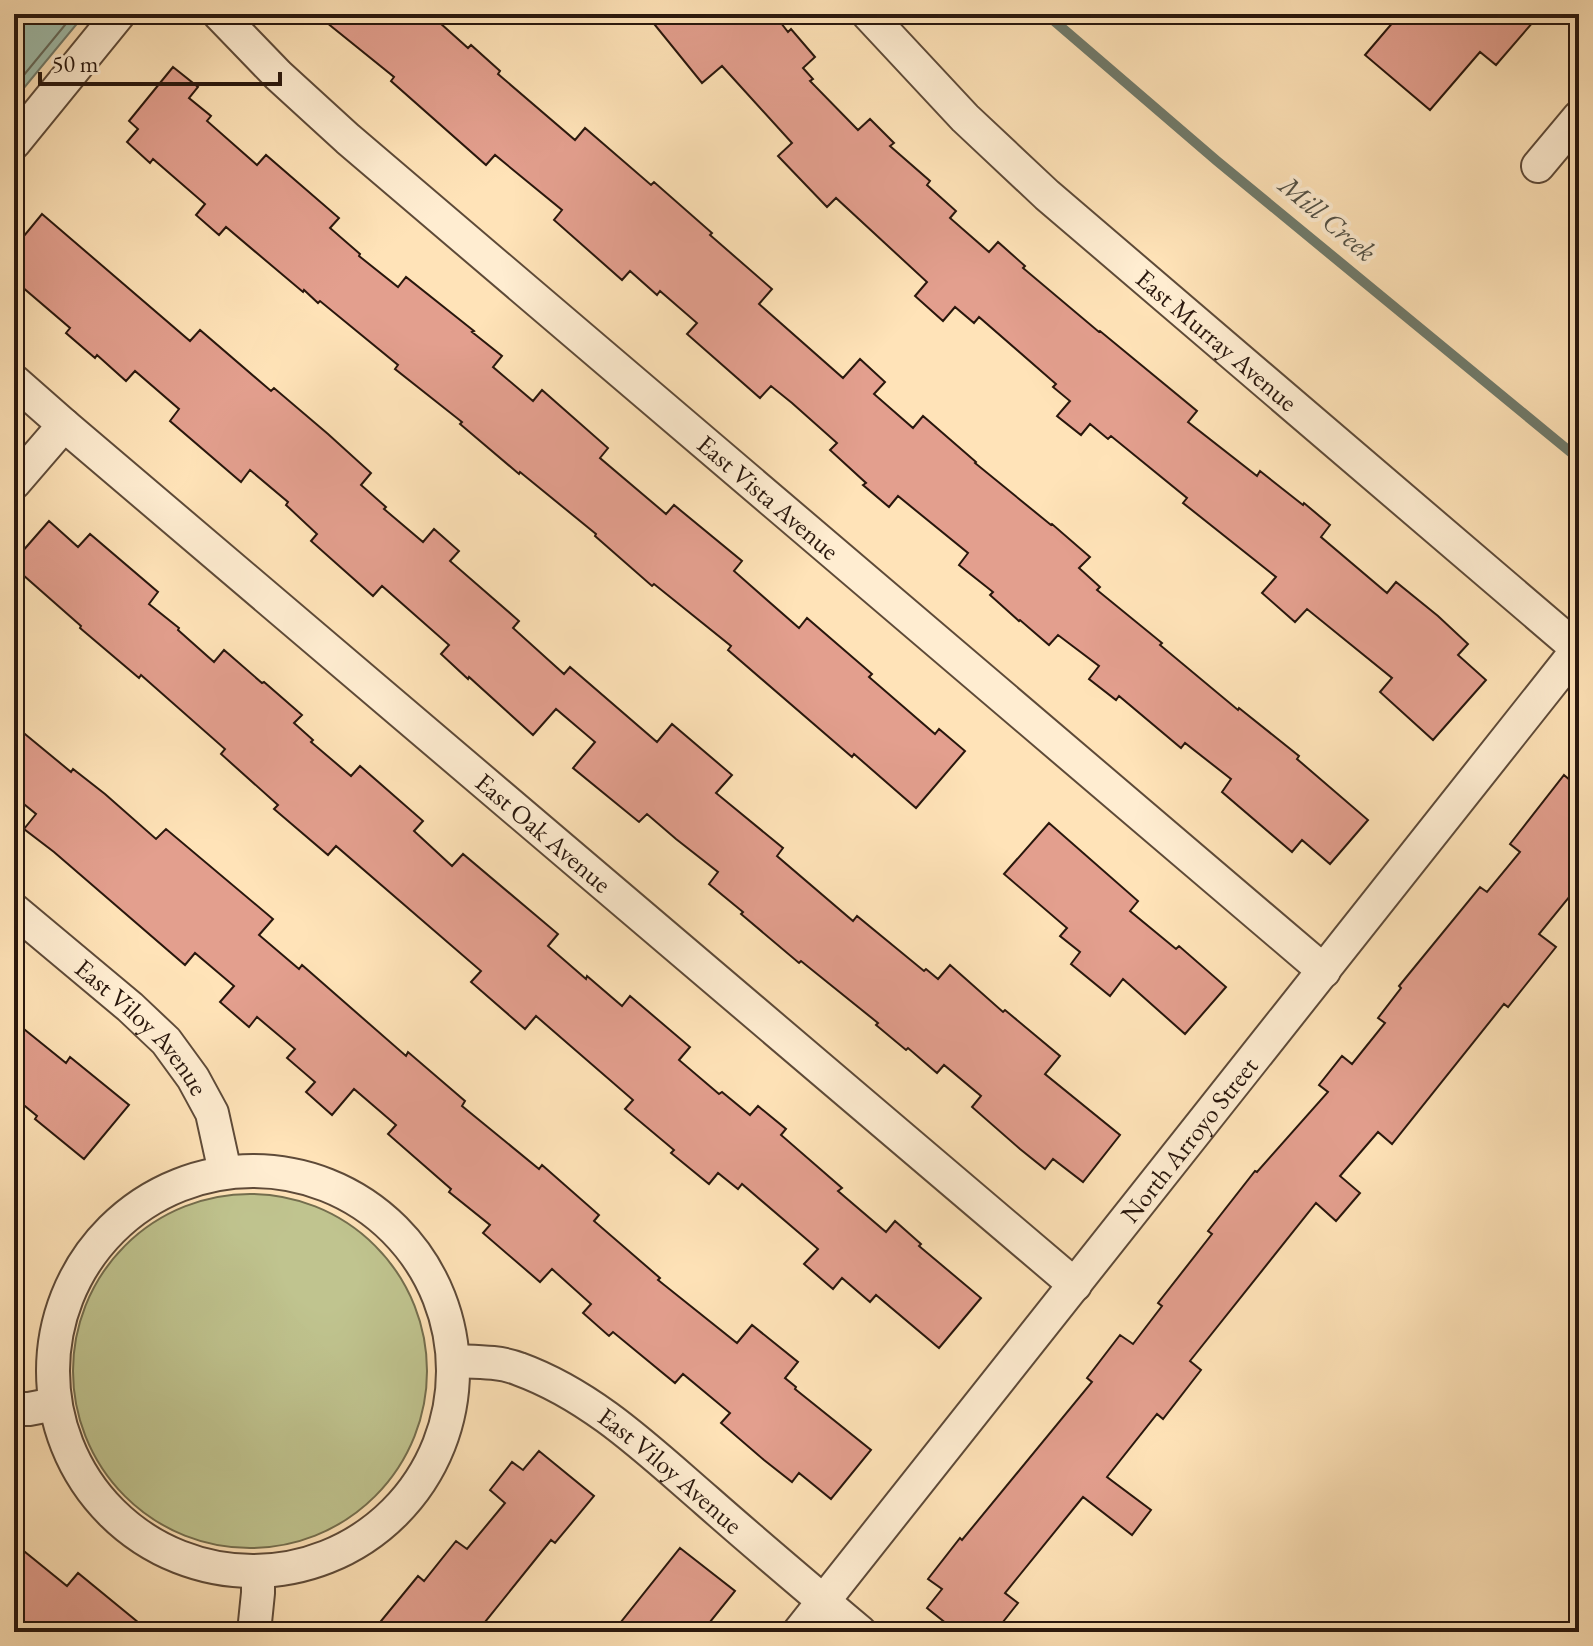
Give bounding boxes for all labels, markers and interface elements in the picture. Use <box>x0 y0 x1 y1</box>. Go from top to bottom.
scale bar <box>40 36 280 86</box>
text: 50 m <box>52 48 99 79</box>
water label: Mill Creek <box>1271 166 1384 269</box>
street label: East Murray Avenue <box>1129 262 1305 419</box>
street label: East Vista Avenue <box>690 427 846 567</box>
street label: East Oak Avenue <box>468 765 619 900</box>
street label: East Viloy Avenue <box>68 951 216 1101</box>
street label: North Arroyo Street <box>1113 1050 1265 1230</box>
street label: East Viloy Avenue <box>591 1399 750 1541</box>

